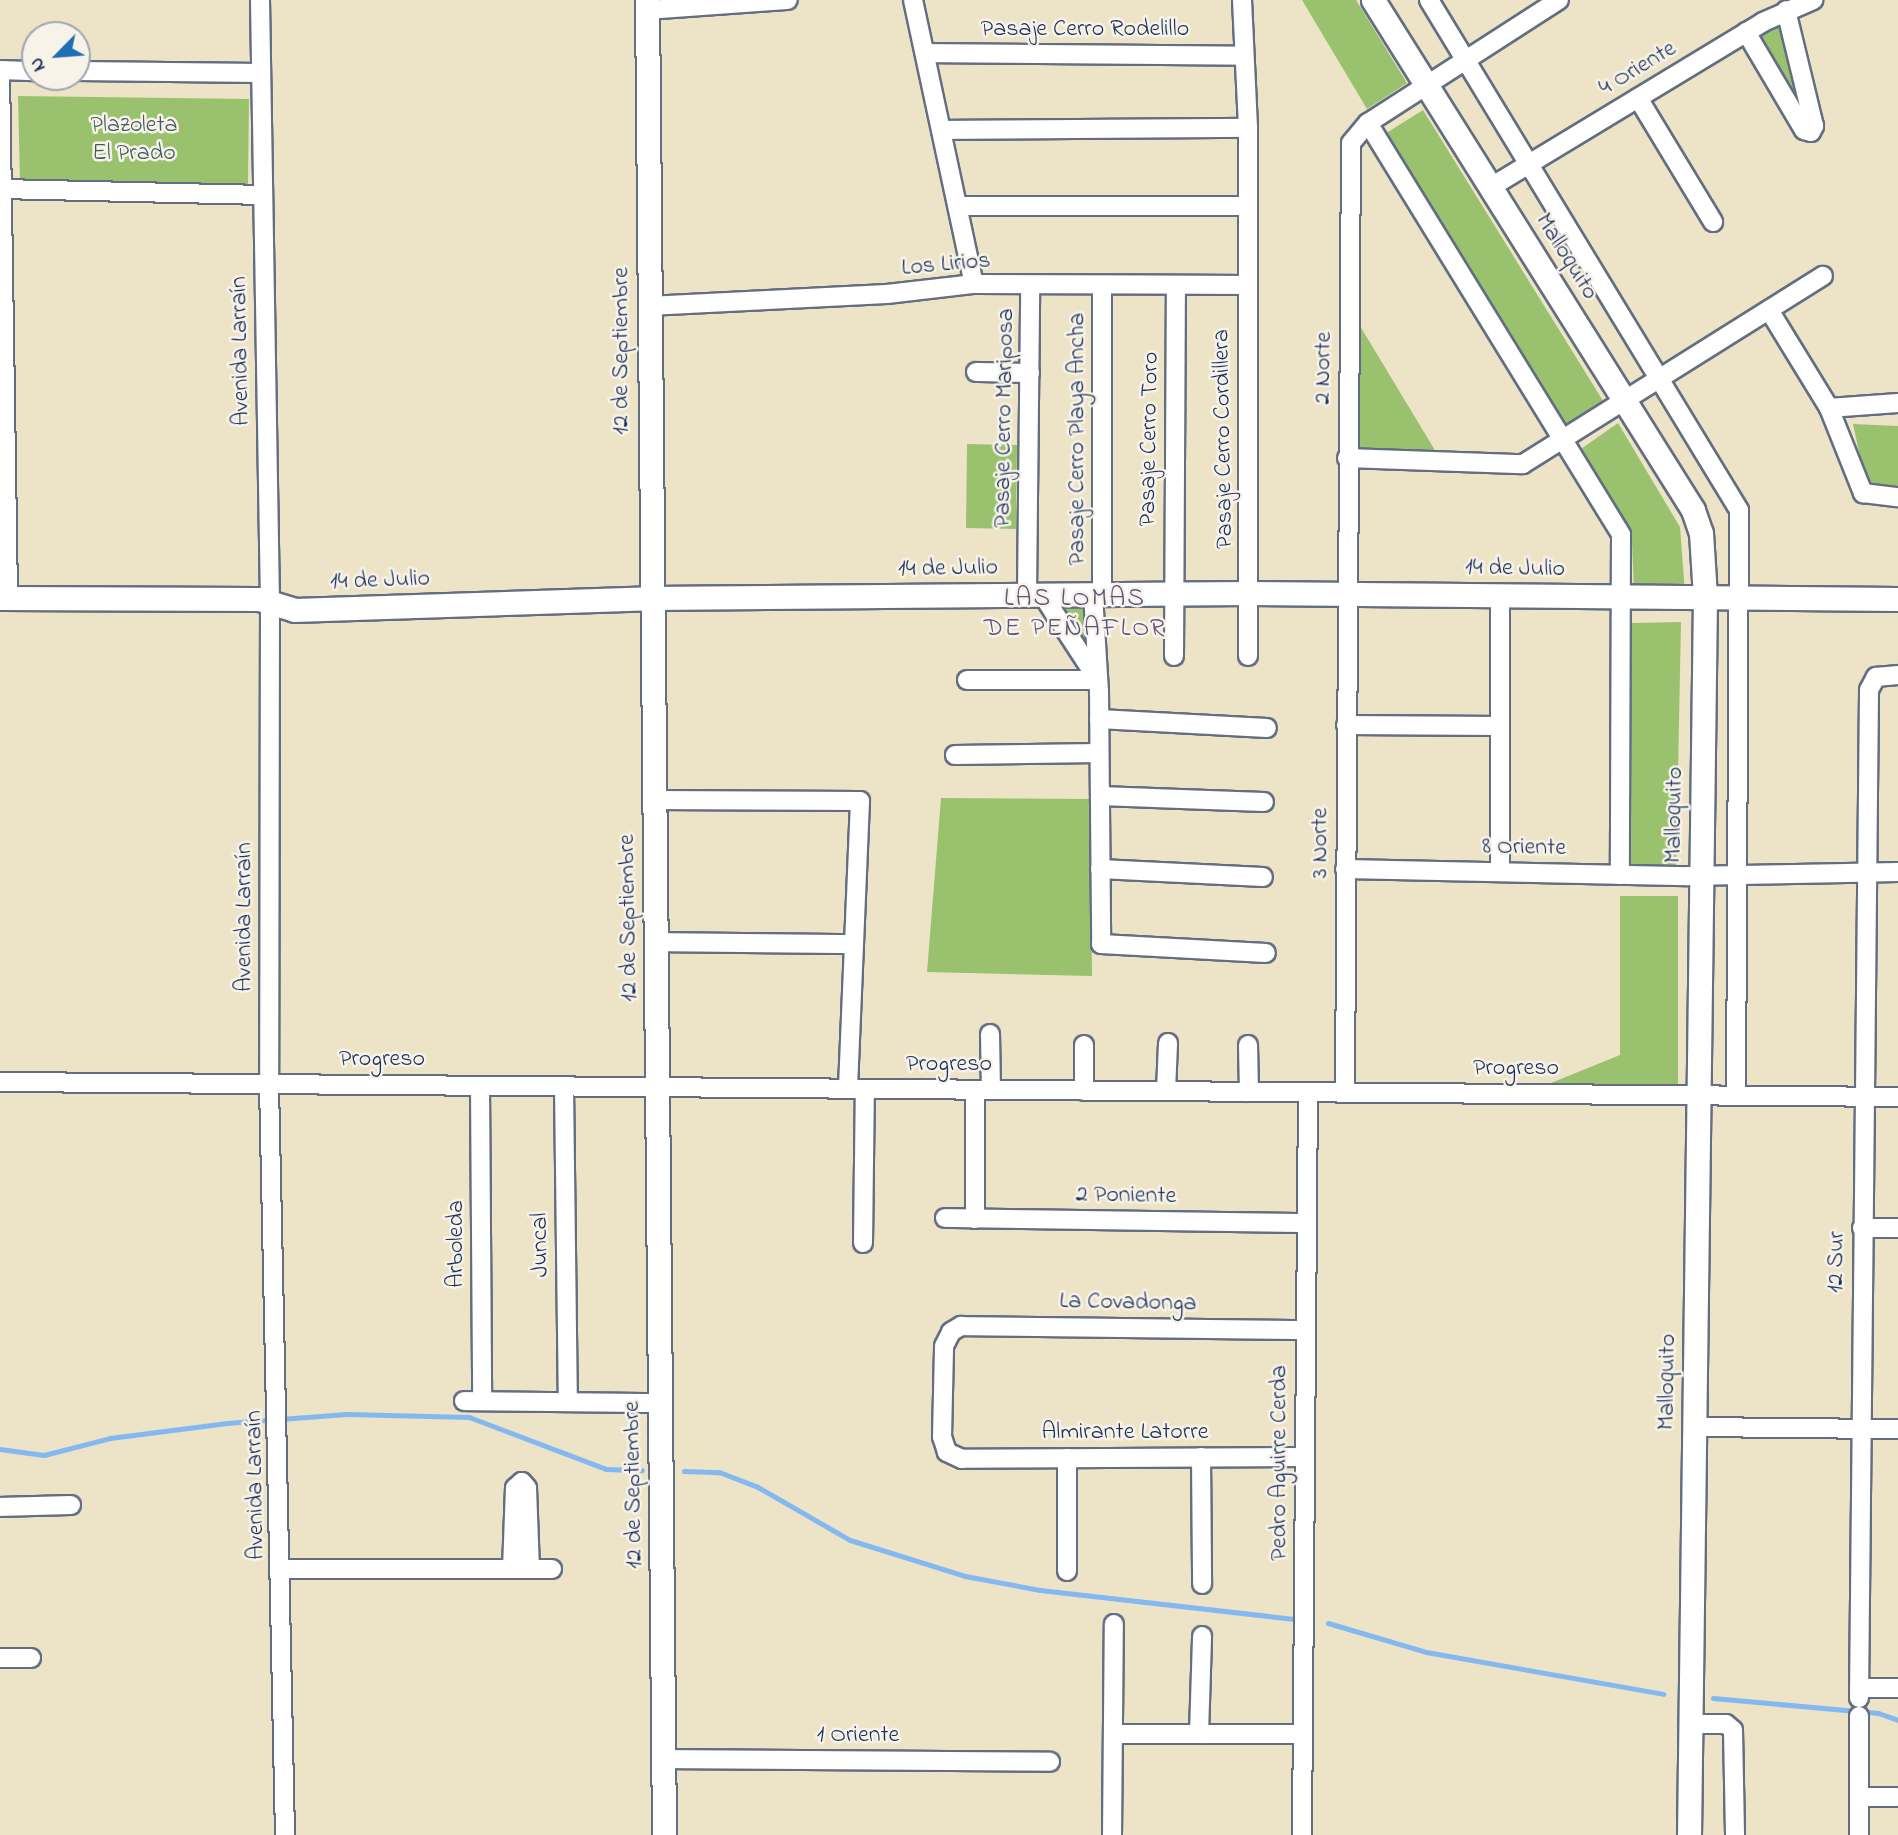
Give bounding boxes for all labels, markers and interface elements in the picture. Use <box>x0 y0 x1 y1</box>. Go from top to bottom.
street label: Pasaje Cerro Rodelillo <box>981 16 1189 44</box>
north arrow <box>21 21 91 91</box>
street label: 4 Oriente <box>1594 35 1682 103</box>
text: N <box>23 53 53 76</box>
park label: Plazoleta El Prado <box>90 112 178 168</box>
street label: Malloquito <box>1528 208 1604 306</box>
street label: Los Lirios <box>900 247 992 283</box>
street label: 12 de Septiembre <box>608 267 636 435</box>
street label: Avenida Larraín <box>225 276 257 426</box>
street label: Pasaje Cerro Mariposa <box>989 308 1021 528</box>
street label: Pasaje Cerro Playa Ancha <box>1064 313 1092 565</box>
street label: Pasaje Cerro Cordillera <box>1208 329 1240 549</box>
street label: 2 Norte <box>1309 331 1339 405</box>
street label: Pasaje Cerro Toro <box>1134 351 1166 527</box>
street label: 14 de Julio <box>898 554 998 584</box>
street label: 14 de Julio <box>1465 554 1565 584</box>
street label: 14 de Julio <box>330 565 430 597</box>
district label: LAS LOMAS DE PEÑAFLOR <box>985 584 1165 646</box>
street label: Malloquito <box>1660 766 1690 864</box>
street label: 3 Norte <box>1307 808 1335 878</box>
street label: 8 Oriente <box>1482 833 1566 863</box>
street label: 12 de Septiembre <box>613 834 645 1002</box>
street label: Avenida Larraín <box>231 842 259 992</box>
street label: Progreso <box>339 1046 425 1074</box>
street label: Progreso <box>906 1051 992 1079</box>
street label: Progreso <box>1473 1055 1559 1083</box>
street label: 2 Poniente <box>1076 1181 1176 1211</box>
street label: Arboleda <box>443 1200 471 1288</box>
street label: Juncal <box>526 1212 556 1278</box>
street label: 12 Sur <box>1822 1231 1852 1293</box>
street label: La Covadonga <box>1059 1287 1197 1319</box>
street label: Malloquito <box>1653 1333 1683 1431</box>
street label: Pedro Aguirre Cerda <box>1266 1365 1294 1561</box>
street label: 12 de Septiembre <box>618 1401 650 1569</box>
street label: Avenida Larraín <box>240 1410 272 1560</box>
street label: Almirante Latorre <box>1042 1419 1208 1447</box>
street label: 1 Oriente <box>817 1722 899 1750</box>

